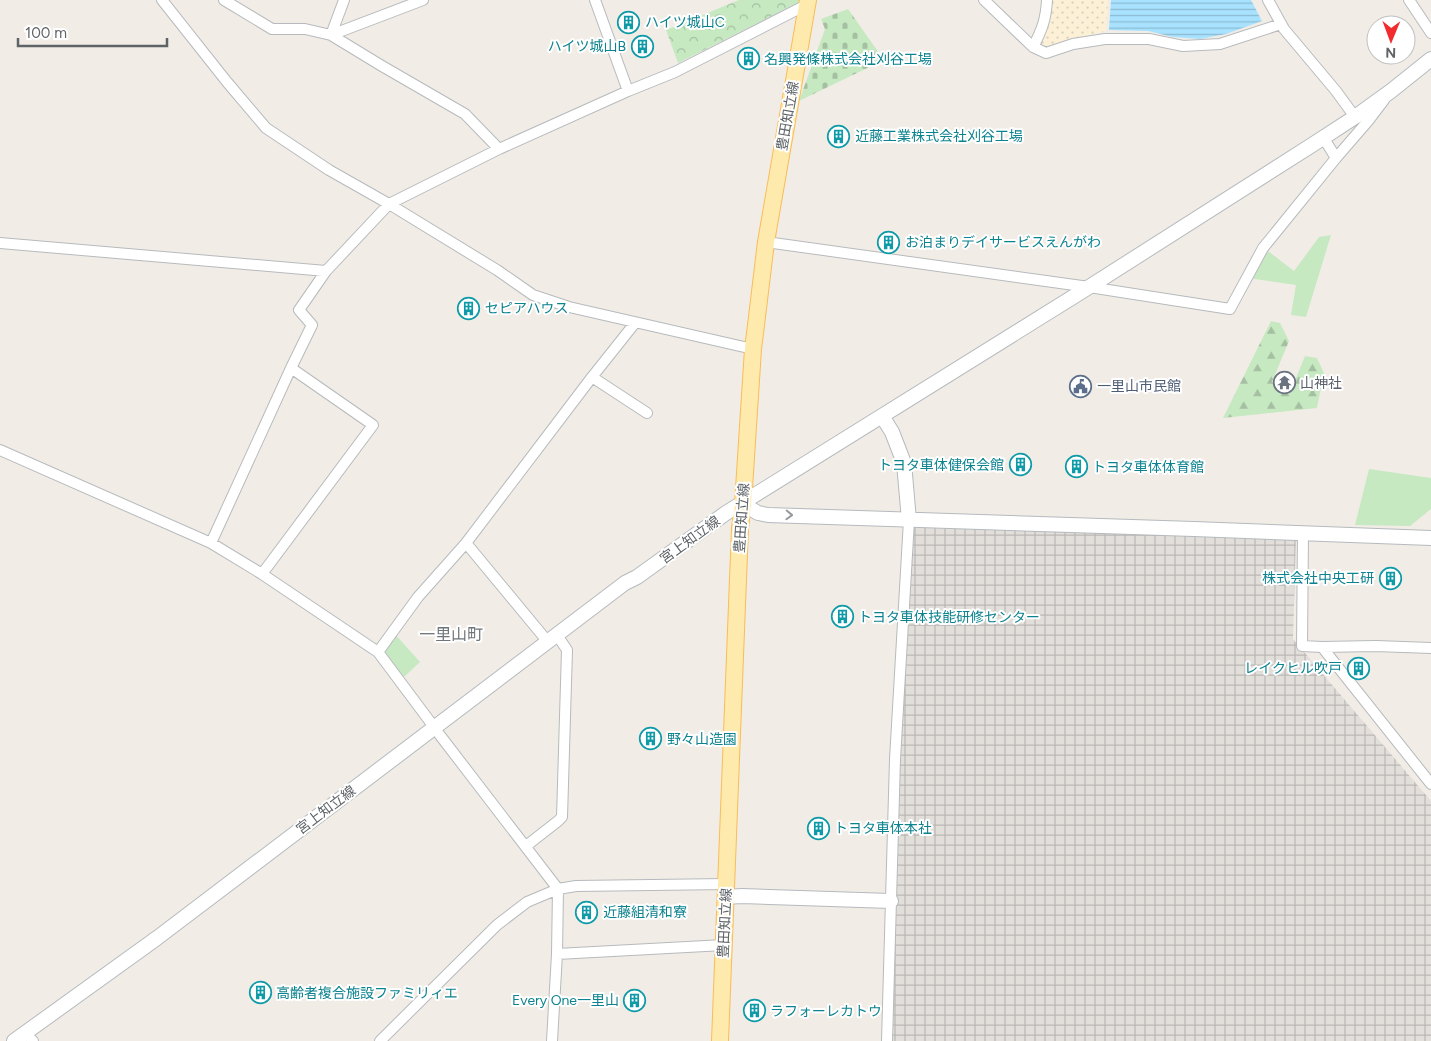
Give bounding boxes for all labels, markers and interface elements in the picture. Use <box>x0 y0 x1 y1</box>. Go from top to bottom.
building icon: ハイツ城山C <box>617 10 641 34</box>
place label: ハイツ城山C <box>645 14 725 31</box>
scale bar <box>18 15 166 47</box>
north arrow <box>1366 15 1416 65</box>
text: 100 m <box>25 24 67 42</box>
building icon: ハイツ城山B <box>630 34 654 58</box>
place label: ハイツ城山B <box>548 38 626 55</box>
text: N <box>1385 44 1396 61</box>
building icon: 名興発條株式会社刈谷工場 <box>736 47 760 71</box>
place label: 名興発條株式会社刈谷工場 <box>764 51 932 68</box>
street label: 豊田知立線 <box>774 80 802 152</box>
building icon: 近藤工業株式会社刈谷工場 <box>827 124 851 148</box>
place label: 近藤工業株式会社刈谷工場 <box>855 128 1023 145</box>
building icon: お泊まりデイサービスえんがわ <box>877 230 901 254</box>
place label: お泊まりデイサービスえんがわ <box>905 234 1101 251</box>
building icon: セピアハウス <box>457 296 481 320</box>
place label: セピアハウス <box>485 300 568 317</box>
temple icon: 山神社 <box>1272 371 1296 395</box>
public building icon: 一里山市民館 <box>1069 374 1093 398</box>
place label: 山神社 <box>1300 375 1342 392</box>
place label: 一里山市民館 <box>1097 378 1181 395</box>
building icon: トヨタ車体健保会館 <box>1008 453 1032 477</box>
building icon: トヨタ車体体育館 <box>1064 455 1088 479</box>
place label: トヨタ車体健保会館 <box>878 457 1004 474</box>
place label: トヨタ車体体育館 <box>1092 459 1204 476</box>
street label: 豊田知立線 <box>731 482 753 554</box>
one-way arrow <box>785 510 793 521</box>
street label: 宮上知立線 <box>657 513 723 567</box>
building icon: 株式会社中央工研 <box>1378 566 1402 590</box>
place label: 株式会社中央工研 <box>1262 570 1374 587</box>
building icon: トヨタ車体技能研修センター <box>830 605 854 629</box>
place label: トヨタ車体技能研修センター <box>858 609 1040 626</box>
district label: 一里山町 <box>419 625 483 644</box>
building icon: レイクヒル吹戸 <box>1346 656 1370 680</box>
place label: レイクヒル吹戸 <box>1244 660 1342 677</box>
building icon: 野々山造園 <box>639 727 663 751</box>
place label: 野々山造園 <box>667 731 737 748</box>
street label: 宮上知立線 <box>293 782 359 838</box>
building icon: トヨタ車体本社 <box>806 816 830 840</box>
place label: トヨタ車体本社 <box>834 820 932 837</box>
street label: 豊田知立線 <box>715 888 735 958</box>
building icon: 近藤組清和寮 <box>575 900 599 924</box>
place label: 近藤組清和寮 <box>603 904 687 921</box>
building icon: 高齢者複合施設ファミリィエ <box>248 981 272 1005</box>
place label: 高齢者複合施設ファミリィエ <box>276 985 458 1002</box>
building icon: Every One一里山 <box>623 988 647 1012</box>
place label: Every One一里山 <box>512 992 619 1009</box>
building icon: ラフォーレカトウ <box>742 999 766 1023</box>
place label: ラフォーレカトウ <box>770 1003 882 1020</box>

